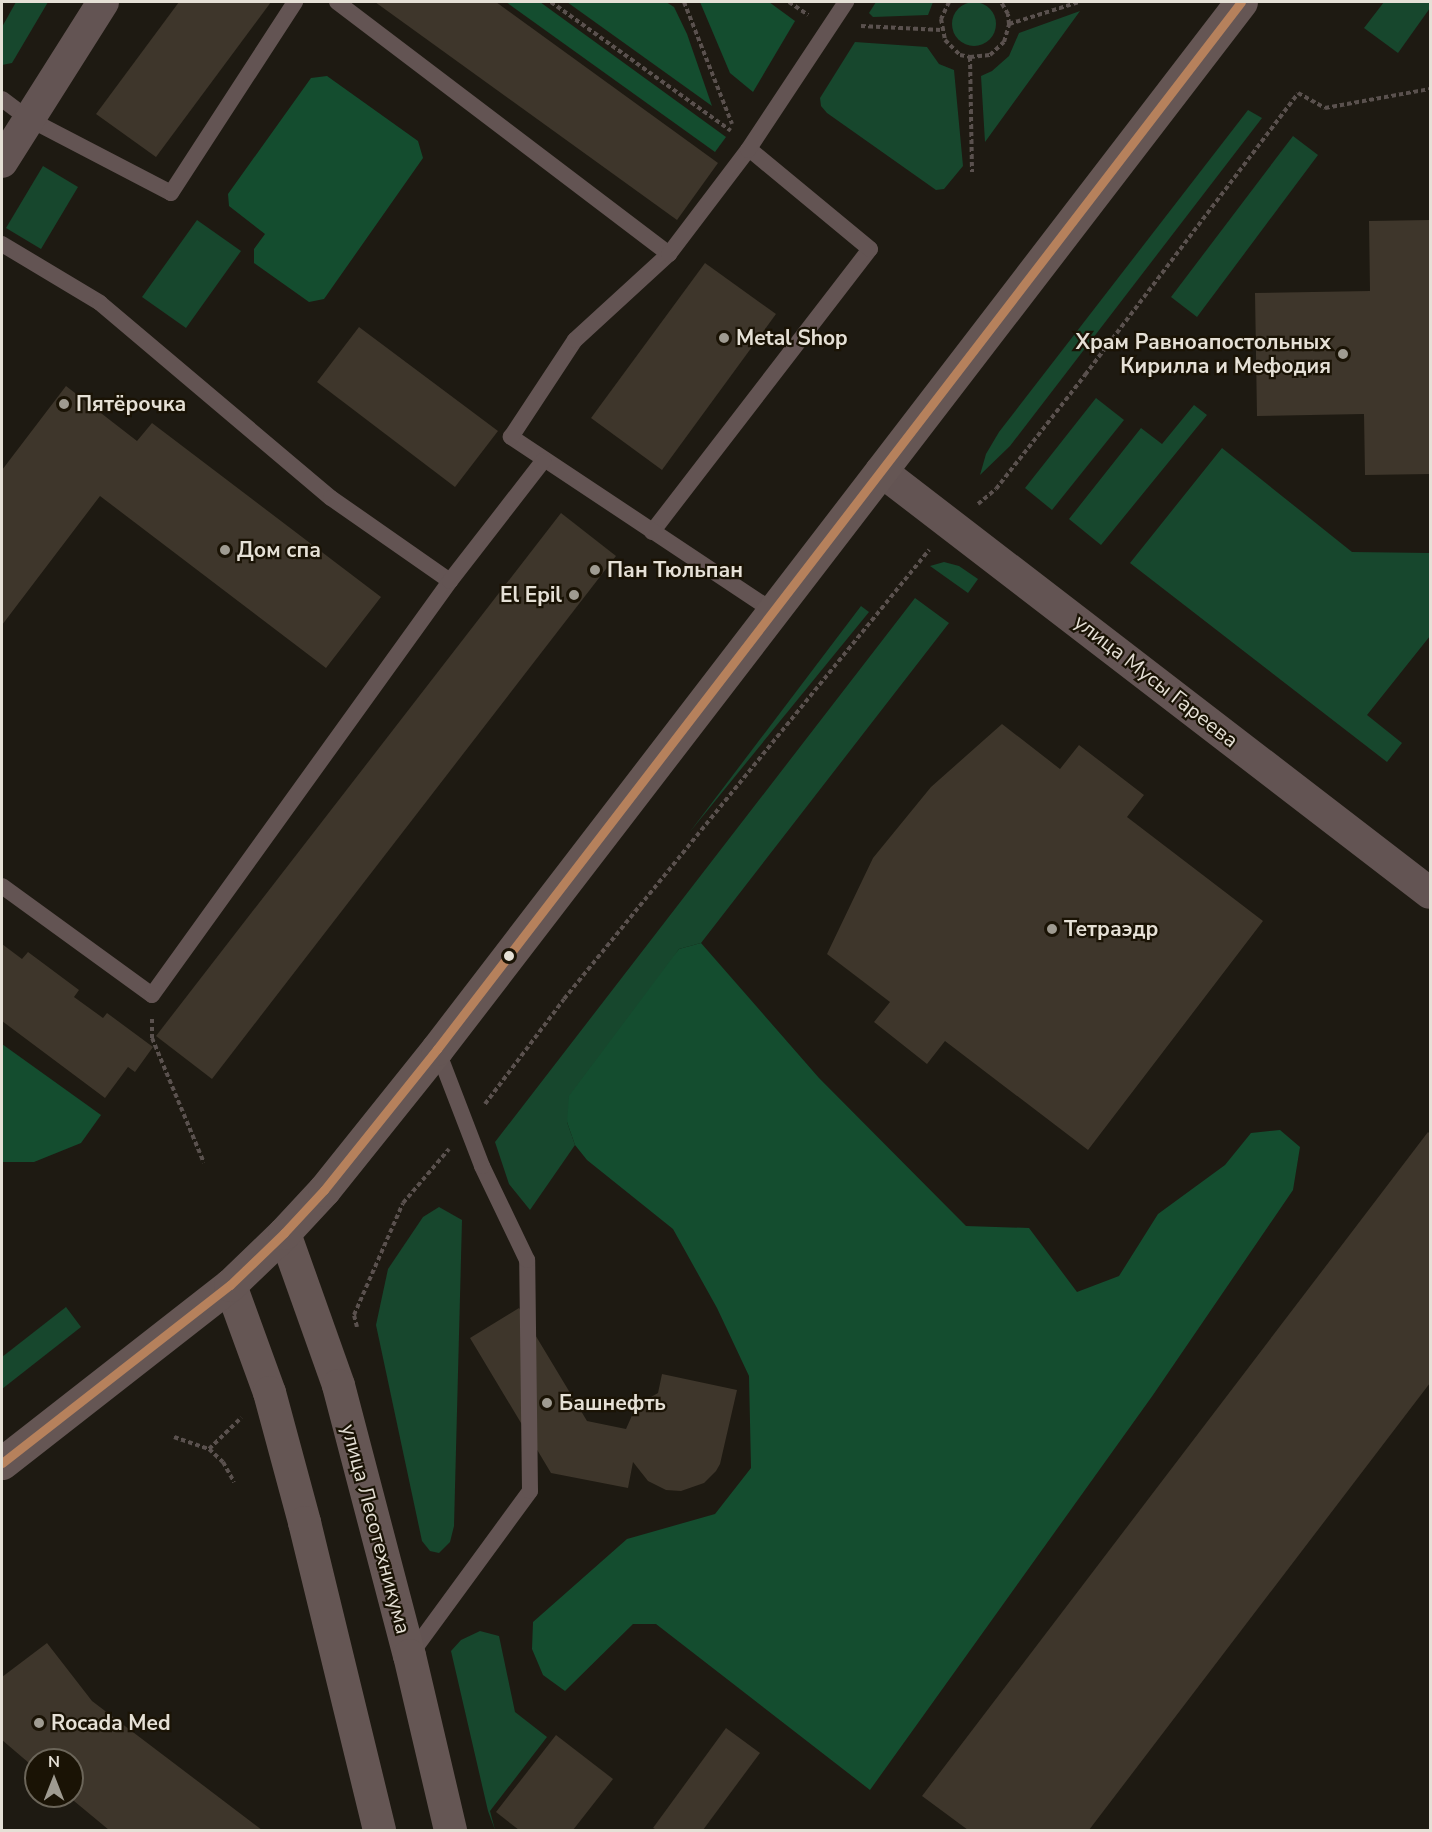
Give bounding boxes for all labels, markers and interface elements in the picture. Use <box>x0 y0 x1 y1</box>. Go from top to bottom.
place label: Metal Shop <box>736 325 848 351</box>
place label: Храм Равноапостольных Кирилла и Мефодия <box>1076 329 1331 379</box>
marker: Metal Shop <box>717 331 731 345</box>
marker: Храм Равноапостольных Кирилла и Мефодия <box>1336 347 1350 361</box>
place label: Пятёрочка <box>76 391 186 417</box>
marker: Пятёрочка <box>57 397 71 411</box>
place label: Дом спа <box>237 537 321 563</box>
marker: Дом спа <box>218 543 232 557</box>
place label: Пан Тюльпан <box>607 557 743 583</box>
marker: Пан Тюльпан <box>588 563 602 577</box>
place label: El Epil <box>500 582 562 608</box>
marker: El Epil <box>567 588 581 602</box>
street label: улица Мусы Гареева <box>1069 609 1243 753</box>
place label: Тетраэдр <box>1064 916 1158 942</box>
marker: Тетраэдр <box>1045 922 1059 936</box>
unlabelled marker <box>503 950 515 962</box>
place label: Башнефть <box>559 1390 666 1416</box>
marker: Башнефть <box>540 1396 554 1410</box>
street label: улица Лесотехникума <box>336 1421 416 1637</box>
place label: Rocada Med <box>51 1710 171 1736</box>
marker: Rocada Med <box>32 1716 46 1730</box>
north arrow <box>24 1748 84 1808</box>
text: N <box>48 1751 60 1773</box>

